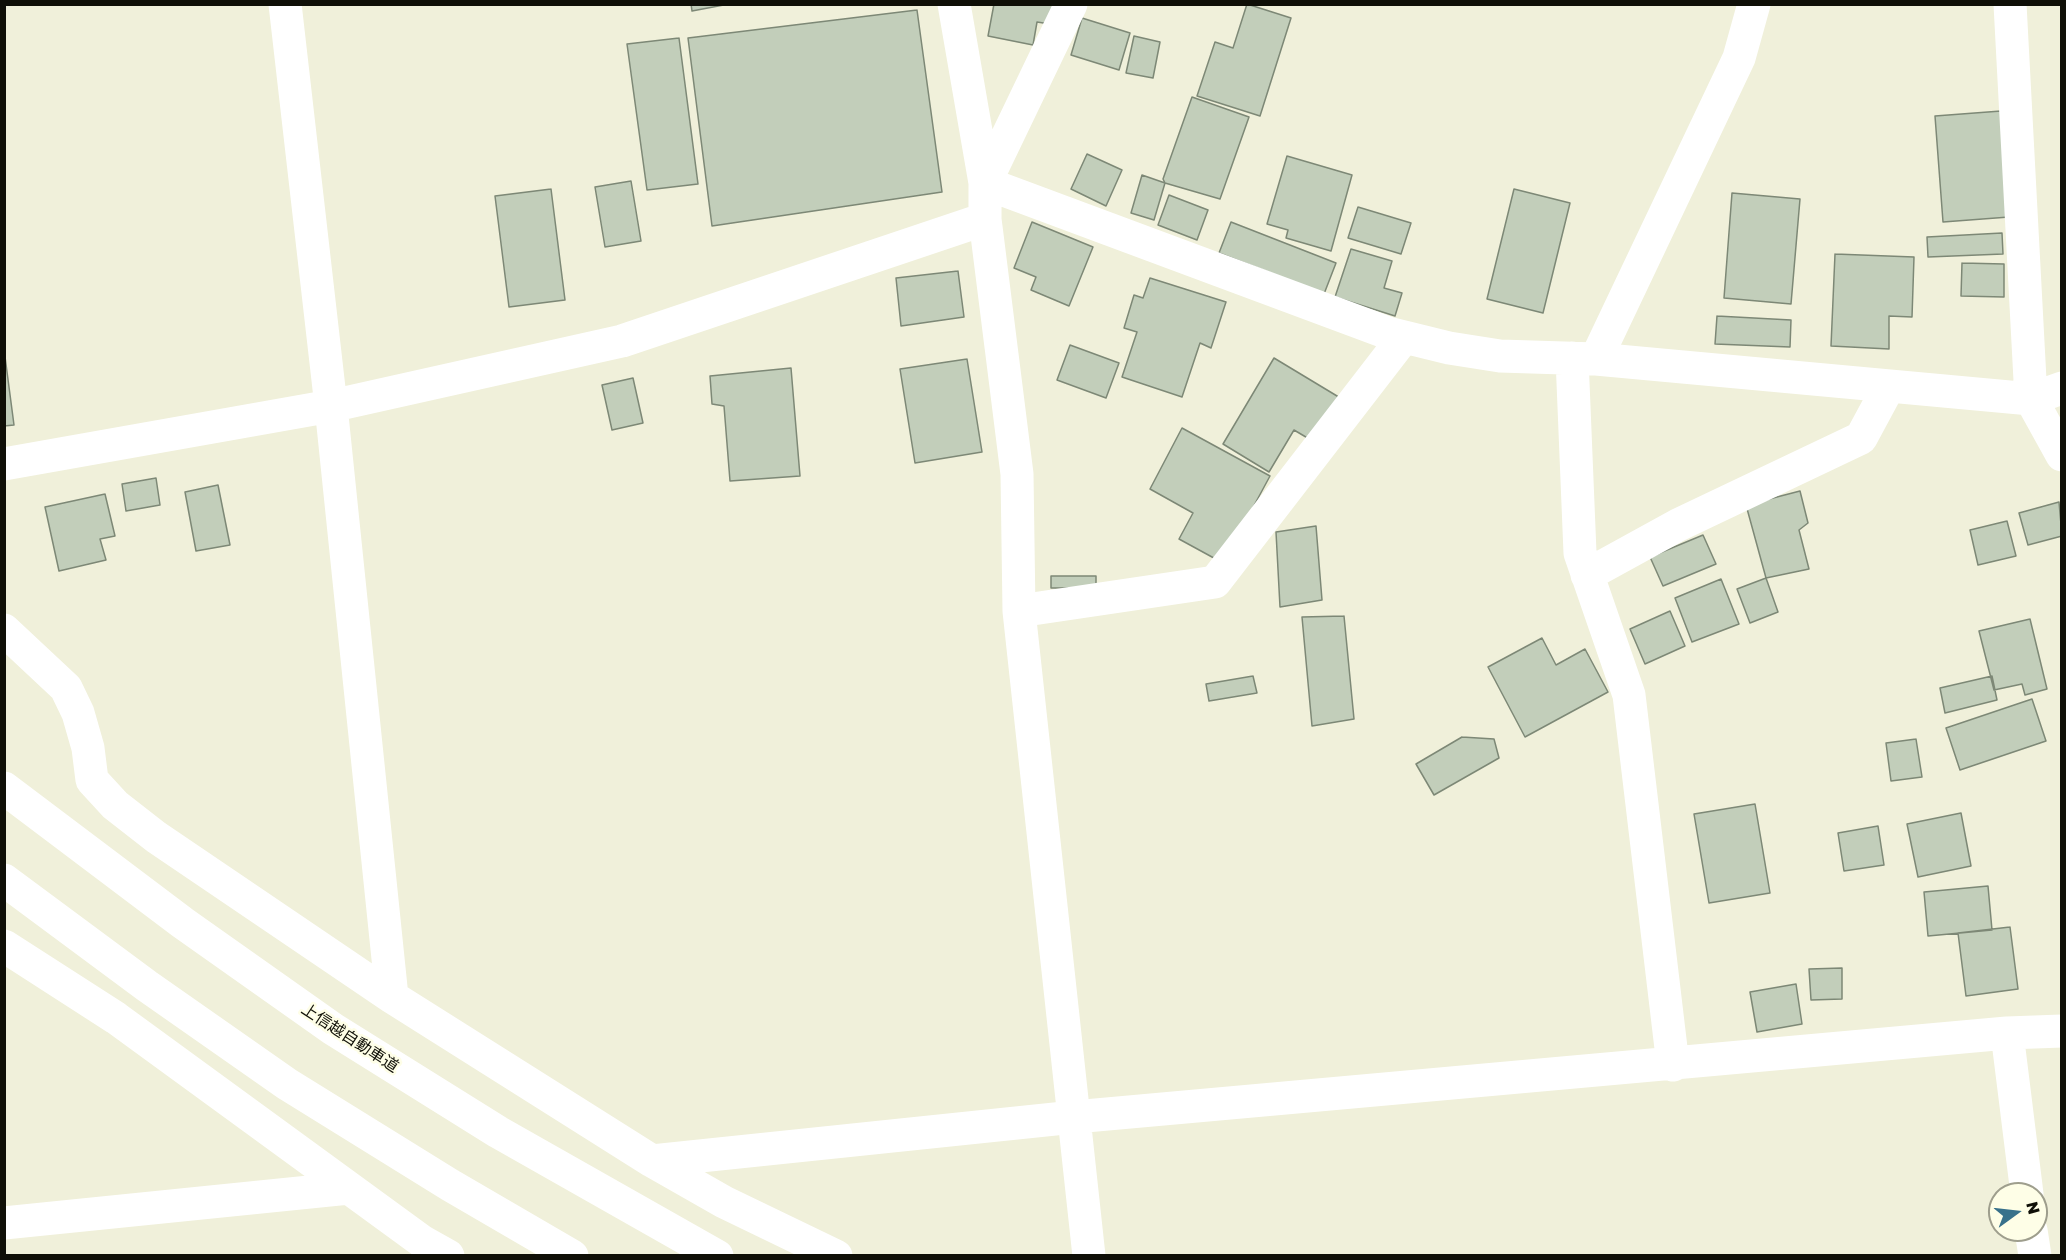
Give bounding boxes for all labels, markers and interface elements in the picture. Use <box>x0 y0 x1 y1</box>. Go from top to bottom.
street label: 上信越自動車道 <box>298 999 402 1077</box>
north arrow <box>1988 1182 2048 1242</box>
text: N <box>2022 1199 2045 1216</box>

